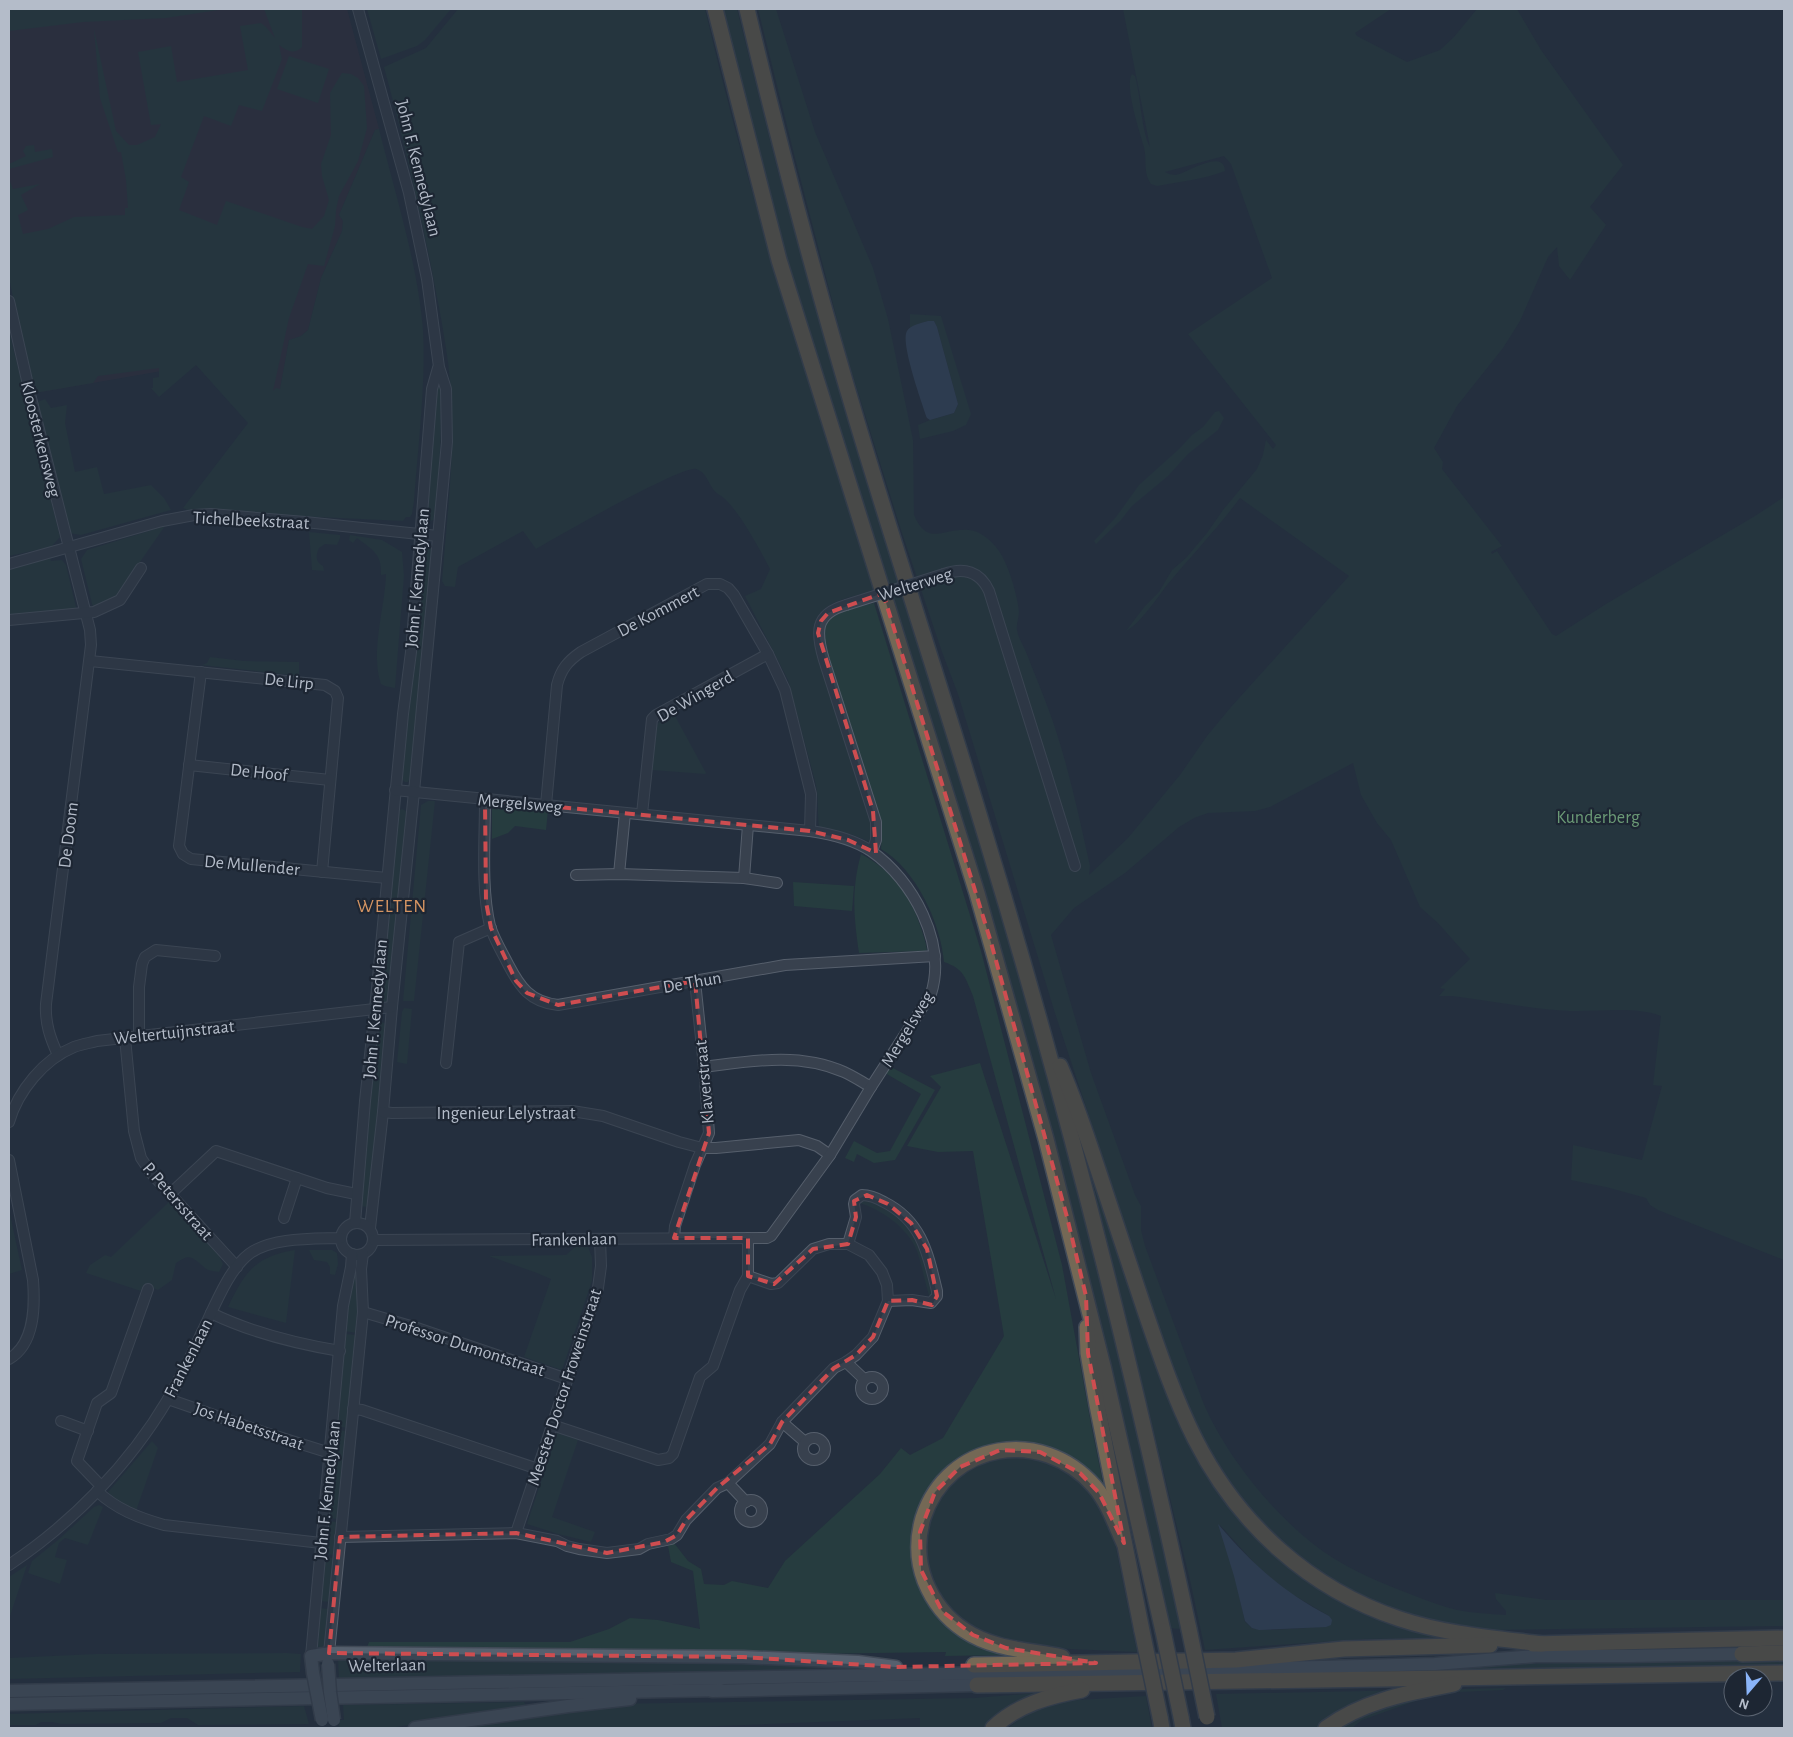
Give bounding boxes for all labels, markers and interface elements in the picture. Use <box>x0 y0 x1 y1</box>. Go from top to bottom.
street label: John F. Kennedylaan <box>392 98 444 238</box>
street label: Kloosterkensweg <box>17 379 63 499</box>
street label: John F. Kennedylaan <box>403 507 433 649</box>
street label: Tichelbeekstraat <box>192 509 310 533</box>
street label: Welterweg <box>876 565 955 605</box>
street label: De Kommert <box>615 583 702 641</box>
street label: De Wingerd <box>654 668 737 726</box>
street label: De Lirp <box>263 670 315 694</box>
street label: De Hoof <box>229 761 290 785</box>
street label: Mergelsweg <box>477 791 563 817</box>
street label: De Doom <box>56 801 82 869</box>
park label: Kunderberg <box>1556 809 1640 827</box>
street label: De Mullender <box>203 853 301 879</box>
district label: WELTEN <box>357 897 427 916</box>
street label: John F. Kennedylaan <box>361 938 391 1080</box>
street label: De Thun <box>661 969 723 997</box>
street label: Mergelsweg <box>878 988 938 1071</box>
street label: Weltertuijnstraat <box>113 1018 236 1048</box>
street label: Klaverstraat <box>692 1039 718 1125</box>
street label: Ingenieur Lelystraat <box>437 1105 576 1123</box>
street label: P. Petersstraat <box>139 1159 216 1244</box>
street label: Frankenlaan <box>531 1230 617 1250</box>
street label: Meester Doctor Froweinstraat <box>525 1286 605 1488</box>
street label: Professor Dumontstraat <box>383 1312 547 1380</box>
street label: Frankenlaan <box>161 1316 216 1401</box>
street label: Jos Habetsstraat <box>192 1400 306 1454</box>
street label: John F. Kennedylaan <box>312 1419 344 1561</box>
street label: Welterlaan <box>348 1656 426 1676</box>
north arrow <box>1723 1667 1773 1717</box>
text: N <box>1737 1695 1751 1712</box>

